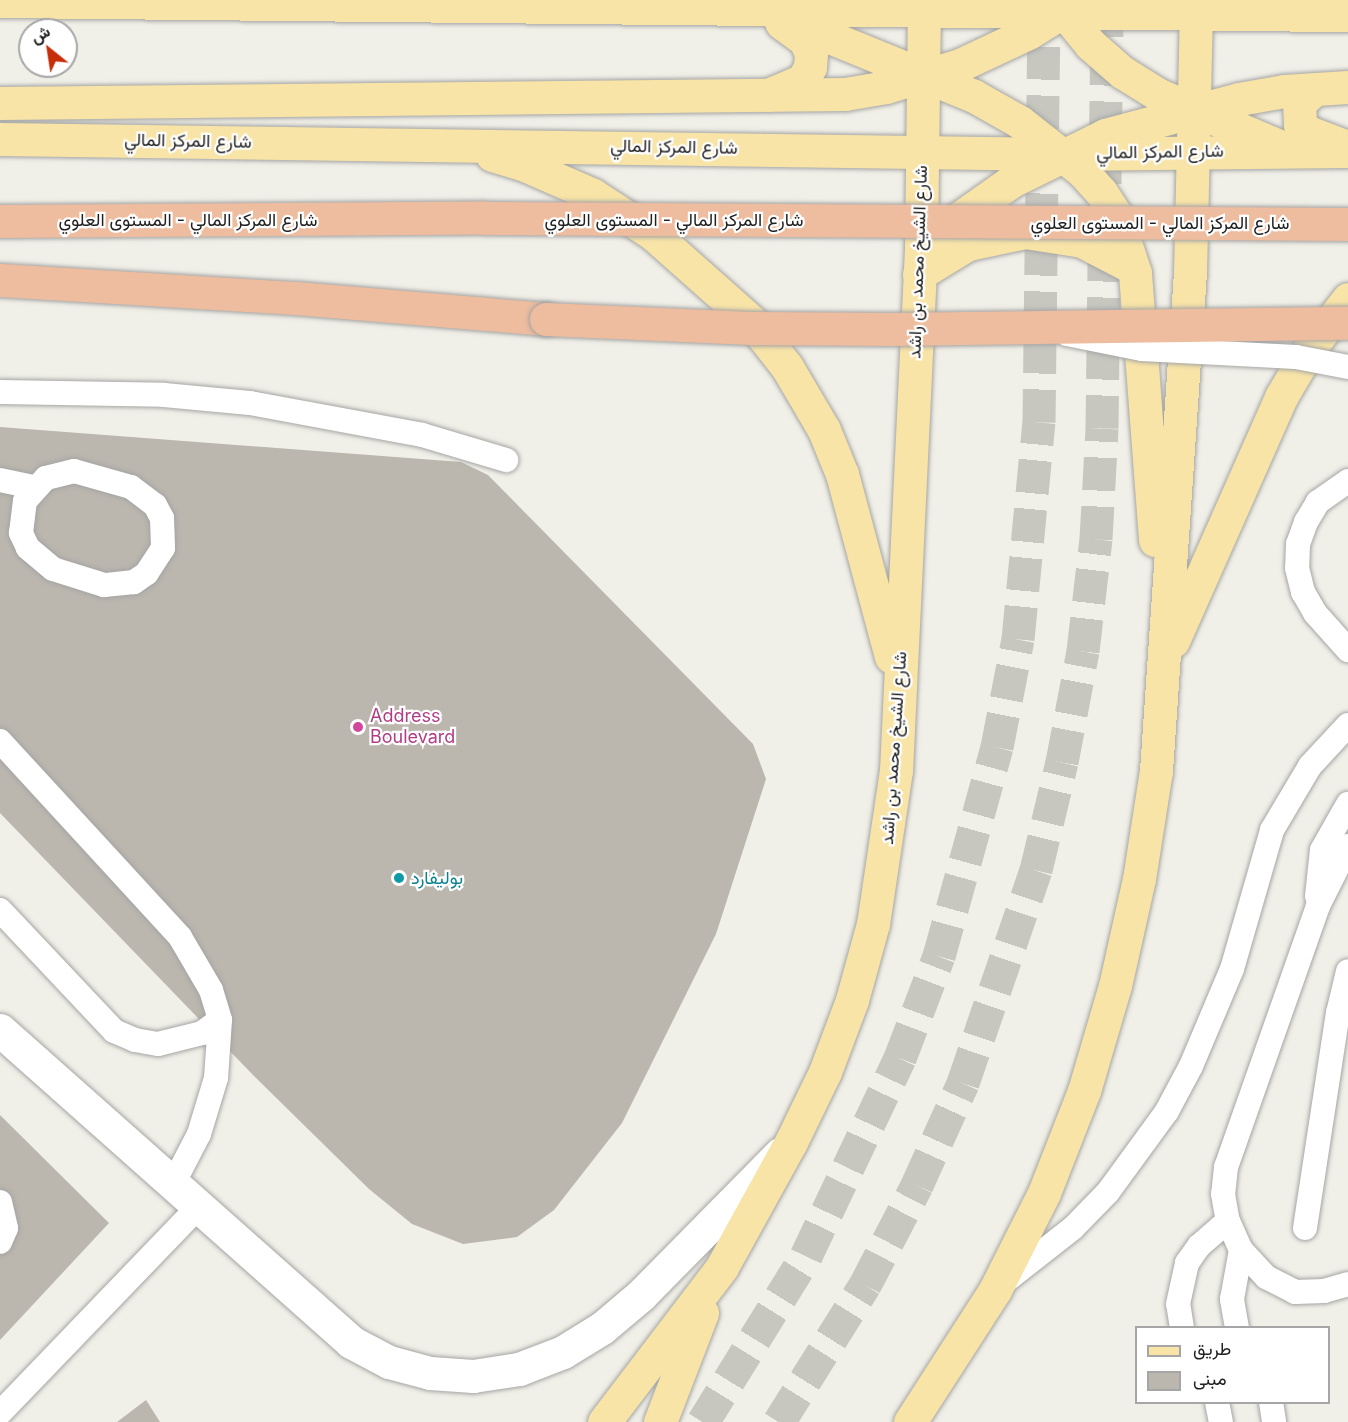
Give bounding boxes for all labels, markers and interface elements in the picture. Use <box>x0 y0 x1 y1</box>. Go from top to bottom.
north arrow <box>18 18 78 78</box>
text: ش <box>27 21 53 48</box>
street label: شارع المركز المالي <box>124 129 252 153</box>
street label: شارع المركز المالي <box>610 135 738 159</box>
street label: شارع المركز المالي <box>1096 140 1224 164</box>
street label: شارع الشيخ محمد بن راشد <box>904 165 932 359</box>
street label: شارع المركز المالي - المستوى العلوي <box>58 209 318 231</box>
street label: شارع المركز المالي - المستوى العلوي <box>544 209 804 231</box>
street label: شارع المركز المالي - المستوى العلوي <box>1030 212 1290 234</box>
street label: شارع الشيخ محمد بن راشد <box>876 651 912 845</box>
place label: Address Boulevard <box>370 706 455 748</box>
marker: Address Boulevard <box>351 720 365 734</box>
place label: بوليفارد <box>411 867 463 889</box>
marker: بوليفارد <box>392 871 406 885</box>
legend <box>1135 1326 1330 1404</box>
text: طريق <box>1193 1338 1231 1359</box>
text: مبنى <box>1193 1368 1227 1389</box>

